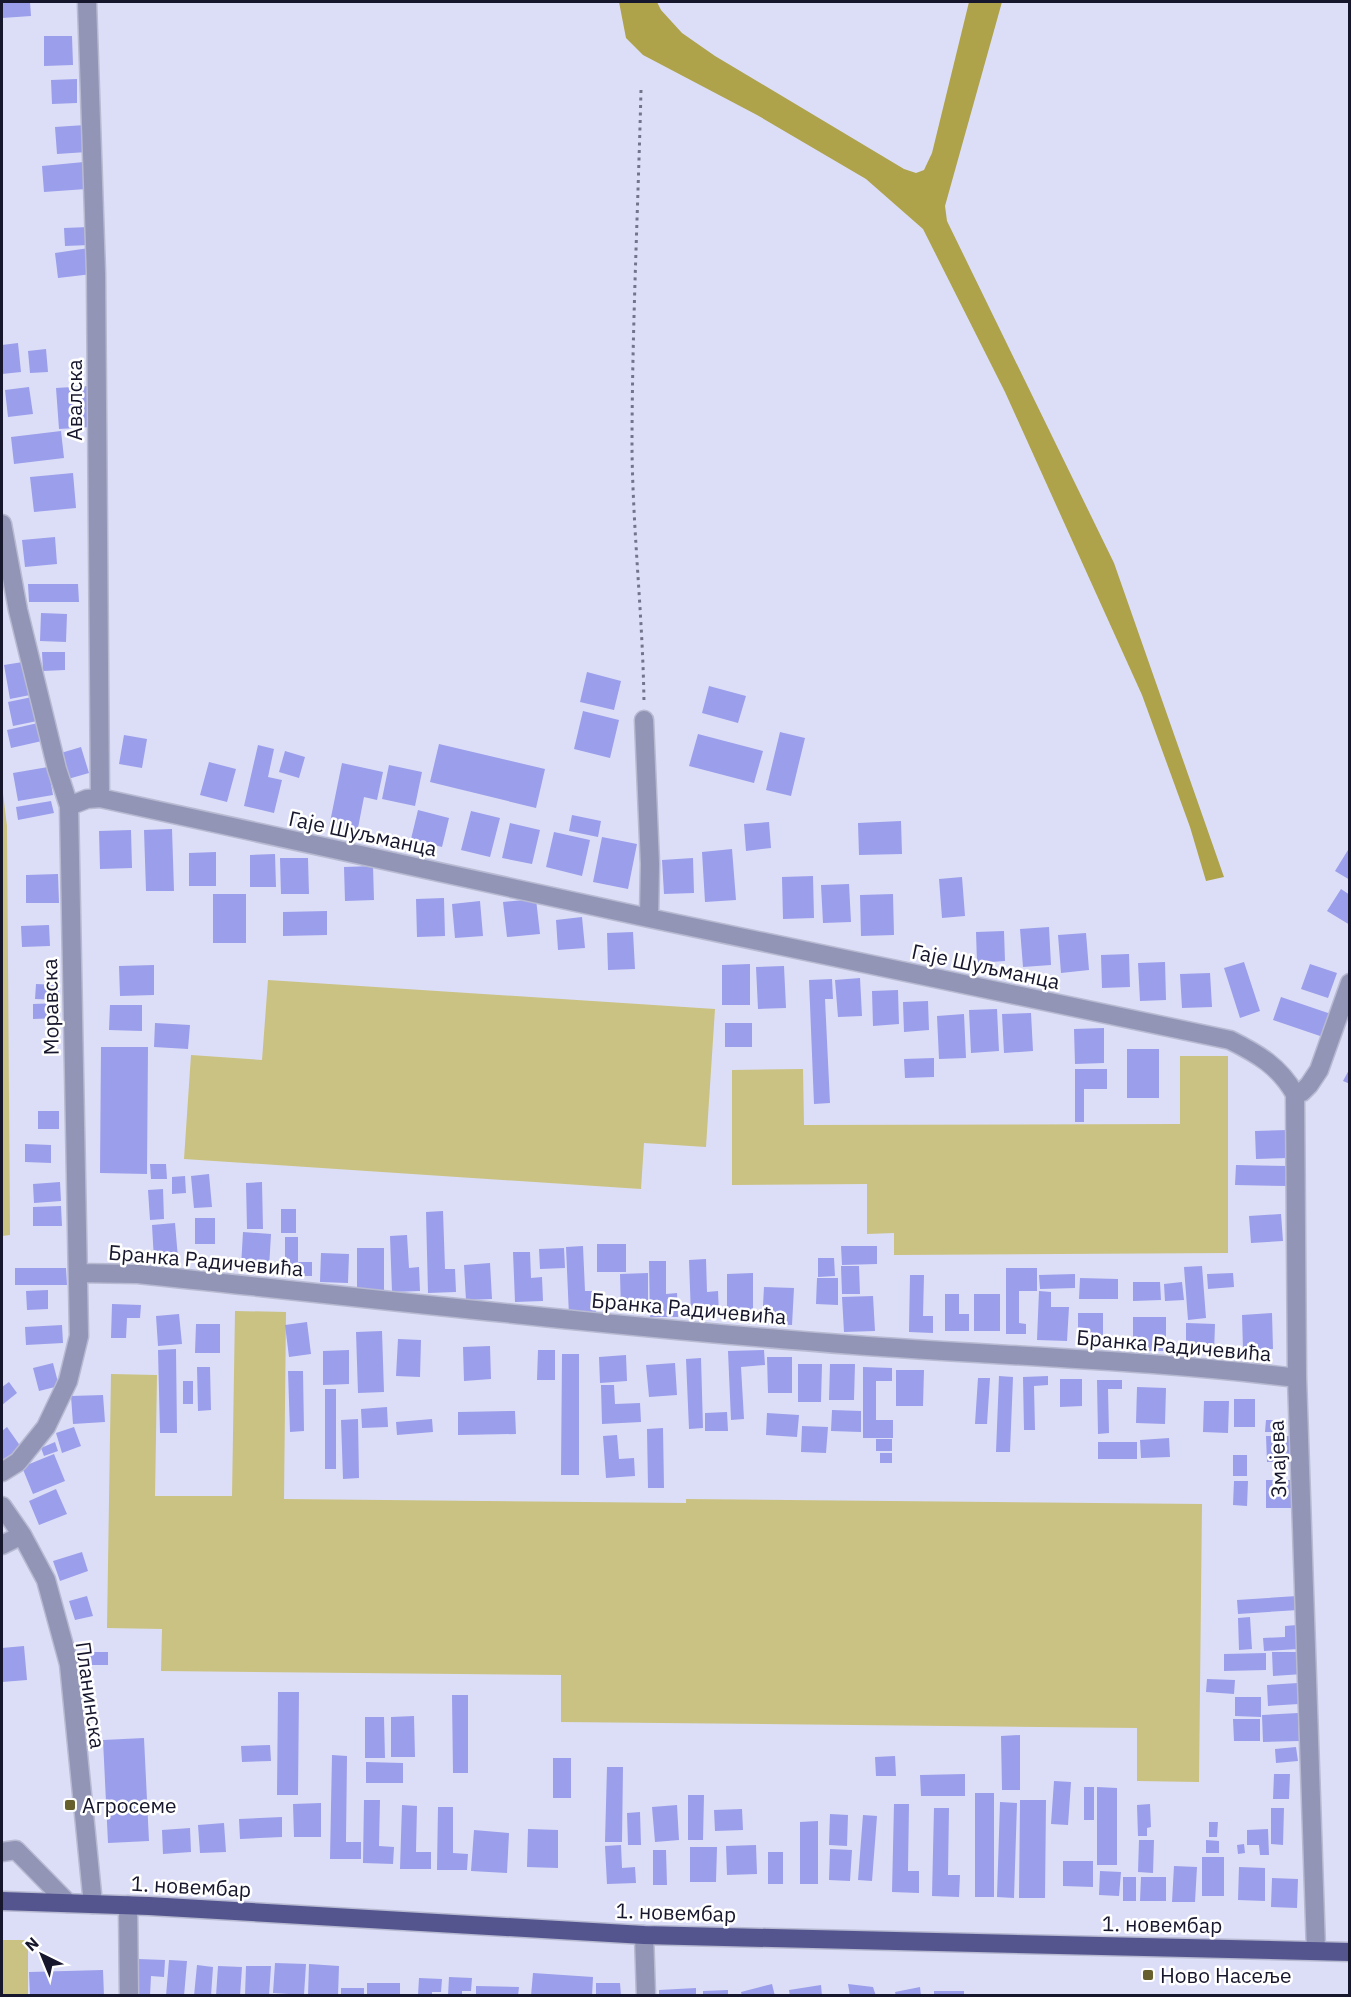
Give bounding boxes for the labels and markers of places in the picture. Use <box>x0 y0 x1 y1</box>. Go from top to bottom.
place label: Агросеме <box>82 1791 177 1819</box>
marker: Агросеме <box>63 1798 77 1812</box>
place label: Ново Насеље <box>1160 1961 1292 1989</box>
marker: Ново Насеље <box>1141 1968 1155 1982</box>

